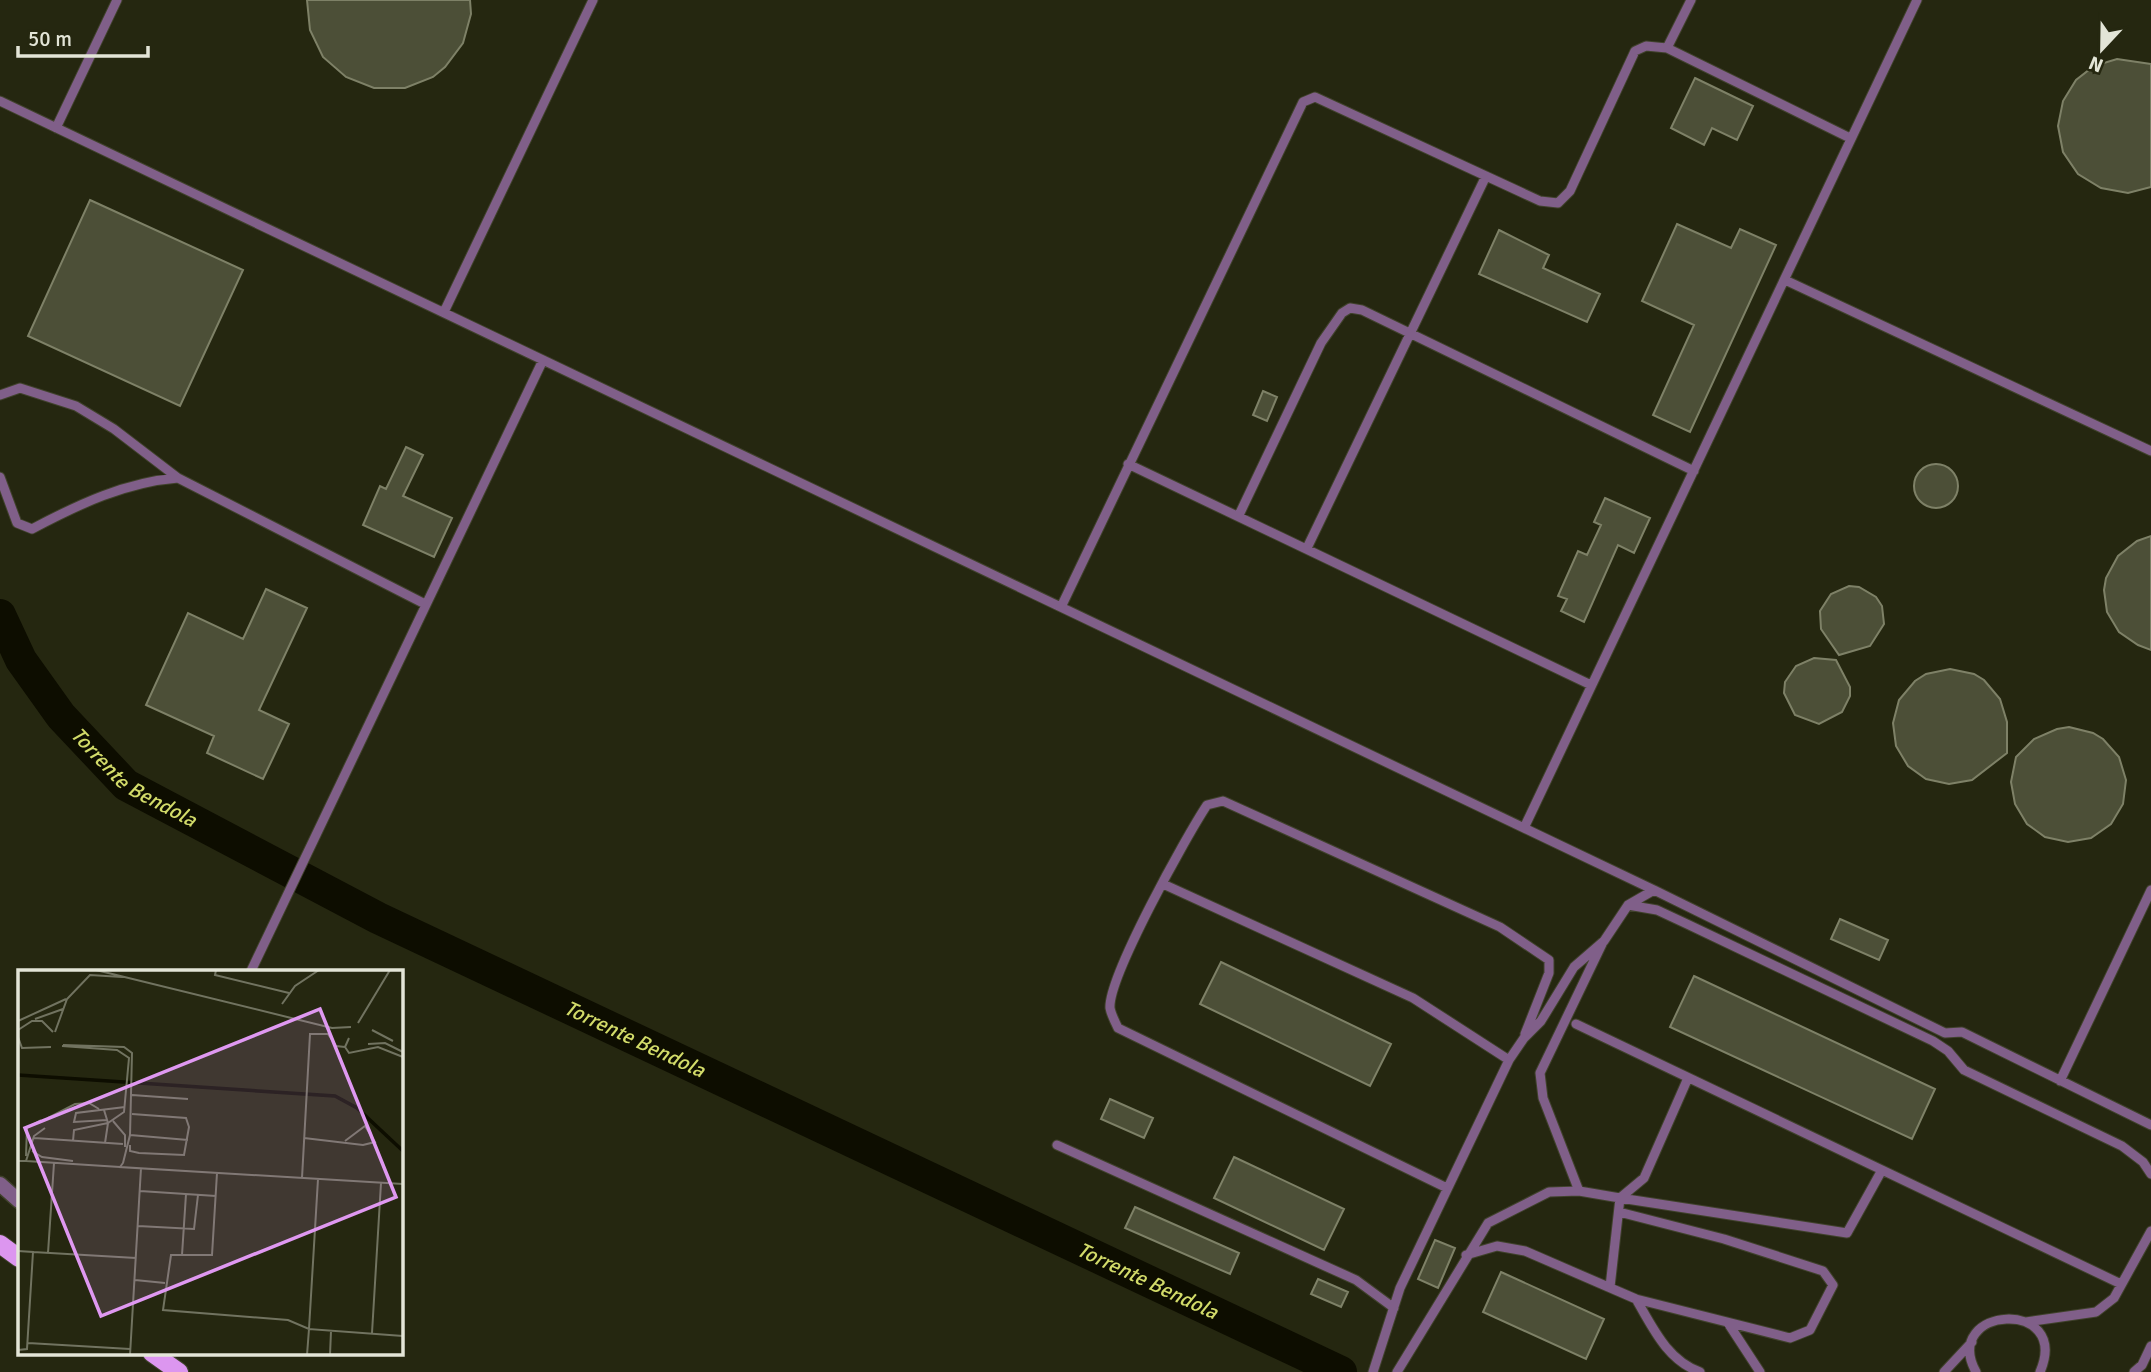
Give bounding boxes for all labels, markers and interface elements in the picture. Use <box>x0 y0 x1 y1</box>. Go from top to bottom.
scale bar <box>18 14 147 58</box>
north arrow <box>2067 14 2137 84</box>
text: 50 m <box>28 26 72 52</box>
text: N <box>2085 50 2107 77</box>
water label: Torrente Bendola <box>65 722 202 834</box>
inset map <box>18 970 402 1354</box>
water label: Torrente Bendola <box>560 995 710 1084</box>
water label: Torrente Bendola <box>1073 1237 1223 1326</box>

